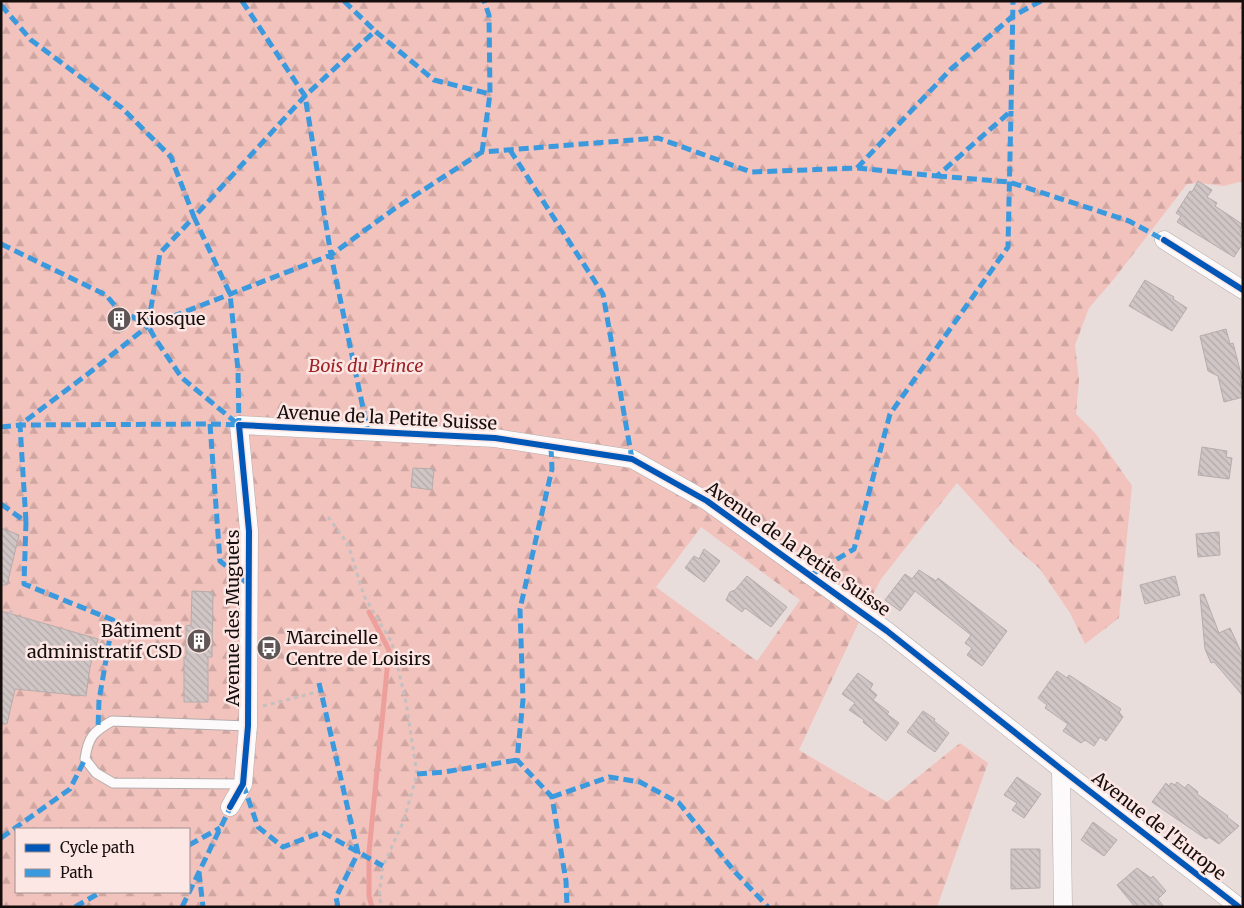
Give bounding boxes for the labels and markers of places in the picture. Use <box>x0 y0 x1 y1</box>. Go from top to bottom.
building icon: Kiosque <box>106 306 132 332</box>
place label: Kiosque <box>136 307 205 330</box>
place label: Bâtiment administratif CSD <box>27 619 182 663</box>
place label: Marcinelle Centre de Loisirs <box>286 626 431 670</box>
building icon: Bâtiment administratif CSD <box>186 628 212 654</box>
bus stop icon: Marcinelle Centre de Loisirs <box>256 635 282 661</box>

